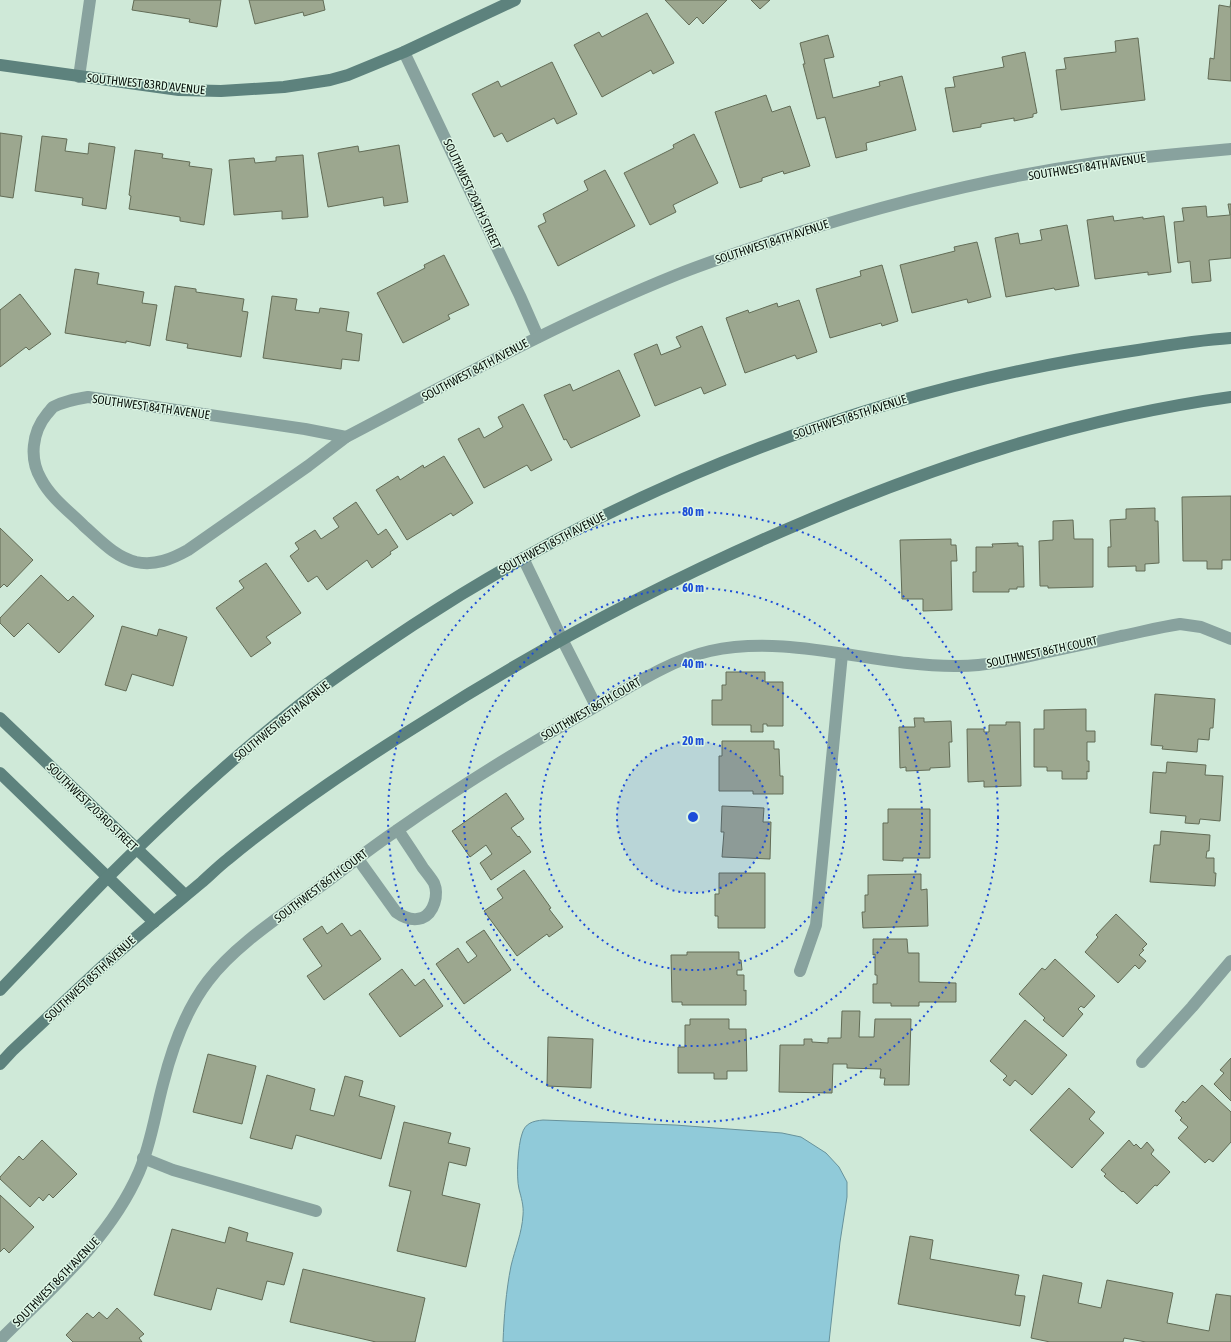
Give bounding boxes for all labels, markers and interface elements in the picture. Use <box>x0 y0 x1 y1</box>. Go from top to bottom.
street label: SOUTHWEST 83RD AVENUE <box>86 71 206 97</box>
street label: SOUTHWEST 204TH STREET <box>440 137 504 252</box>
street label: SOUTHWEST 84TH AVENUE <box>1028 151 1146 183</box>
street label: SOUTHWEST 84TH AVENUE <box>714 217 830 267</box>
street label: SOUTHWEST 84TH AVENUE <box>420 336 530 404</box>
street label: SOUTHWEST 84TH AVENUE <box>91 392 211 422</box>
street label: SOUTHWEST 85TH AVENUE <box>792 392 908 442</box>
text: 80 m <box>682 505 704 519</box>
street label: SOUTHWEST 85TH AVENUE <box>497 509 607 577</box>
text: 60 m <box>682 581 704 595</box>
street label: SOUTHWEST 86TH COURT <box>985 633 1099 671</box>
text: 40 m <box>681 657 704 671</box>
street label: SOUTHWEST 86TH COURT <box>539 674 644 743</box>
street label: SOUTHWEST 85TH AVENUE <box>232 678 332 764</box>
text: 20 m <box>682 734 704 748</box>
street label: SOUTHWEST 203RD STREET <box>44 760 141 854</box>
centre of rings <box>686 810 700 824</box>
street label: SOUTHWEST 86TH COURT <box>272 846 371 926</box>
street label: SOUTHWEST 85TH AVENUE <box>42 934 138 1024</box>
street label: SOUTHWEST 86TH AVENUE <box>10 1235 102 1329</box>

